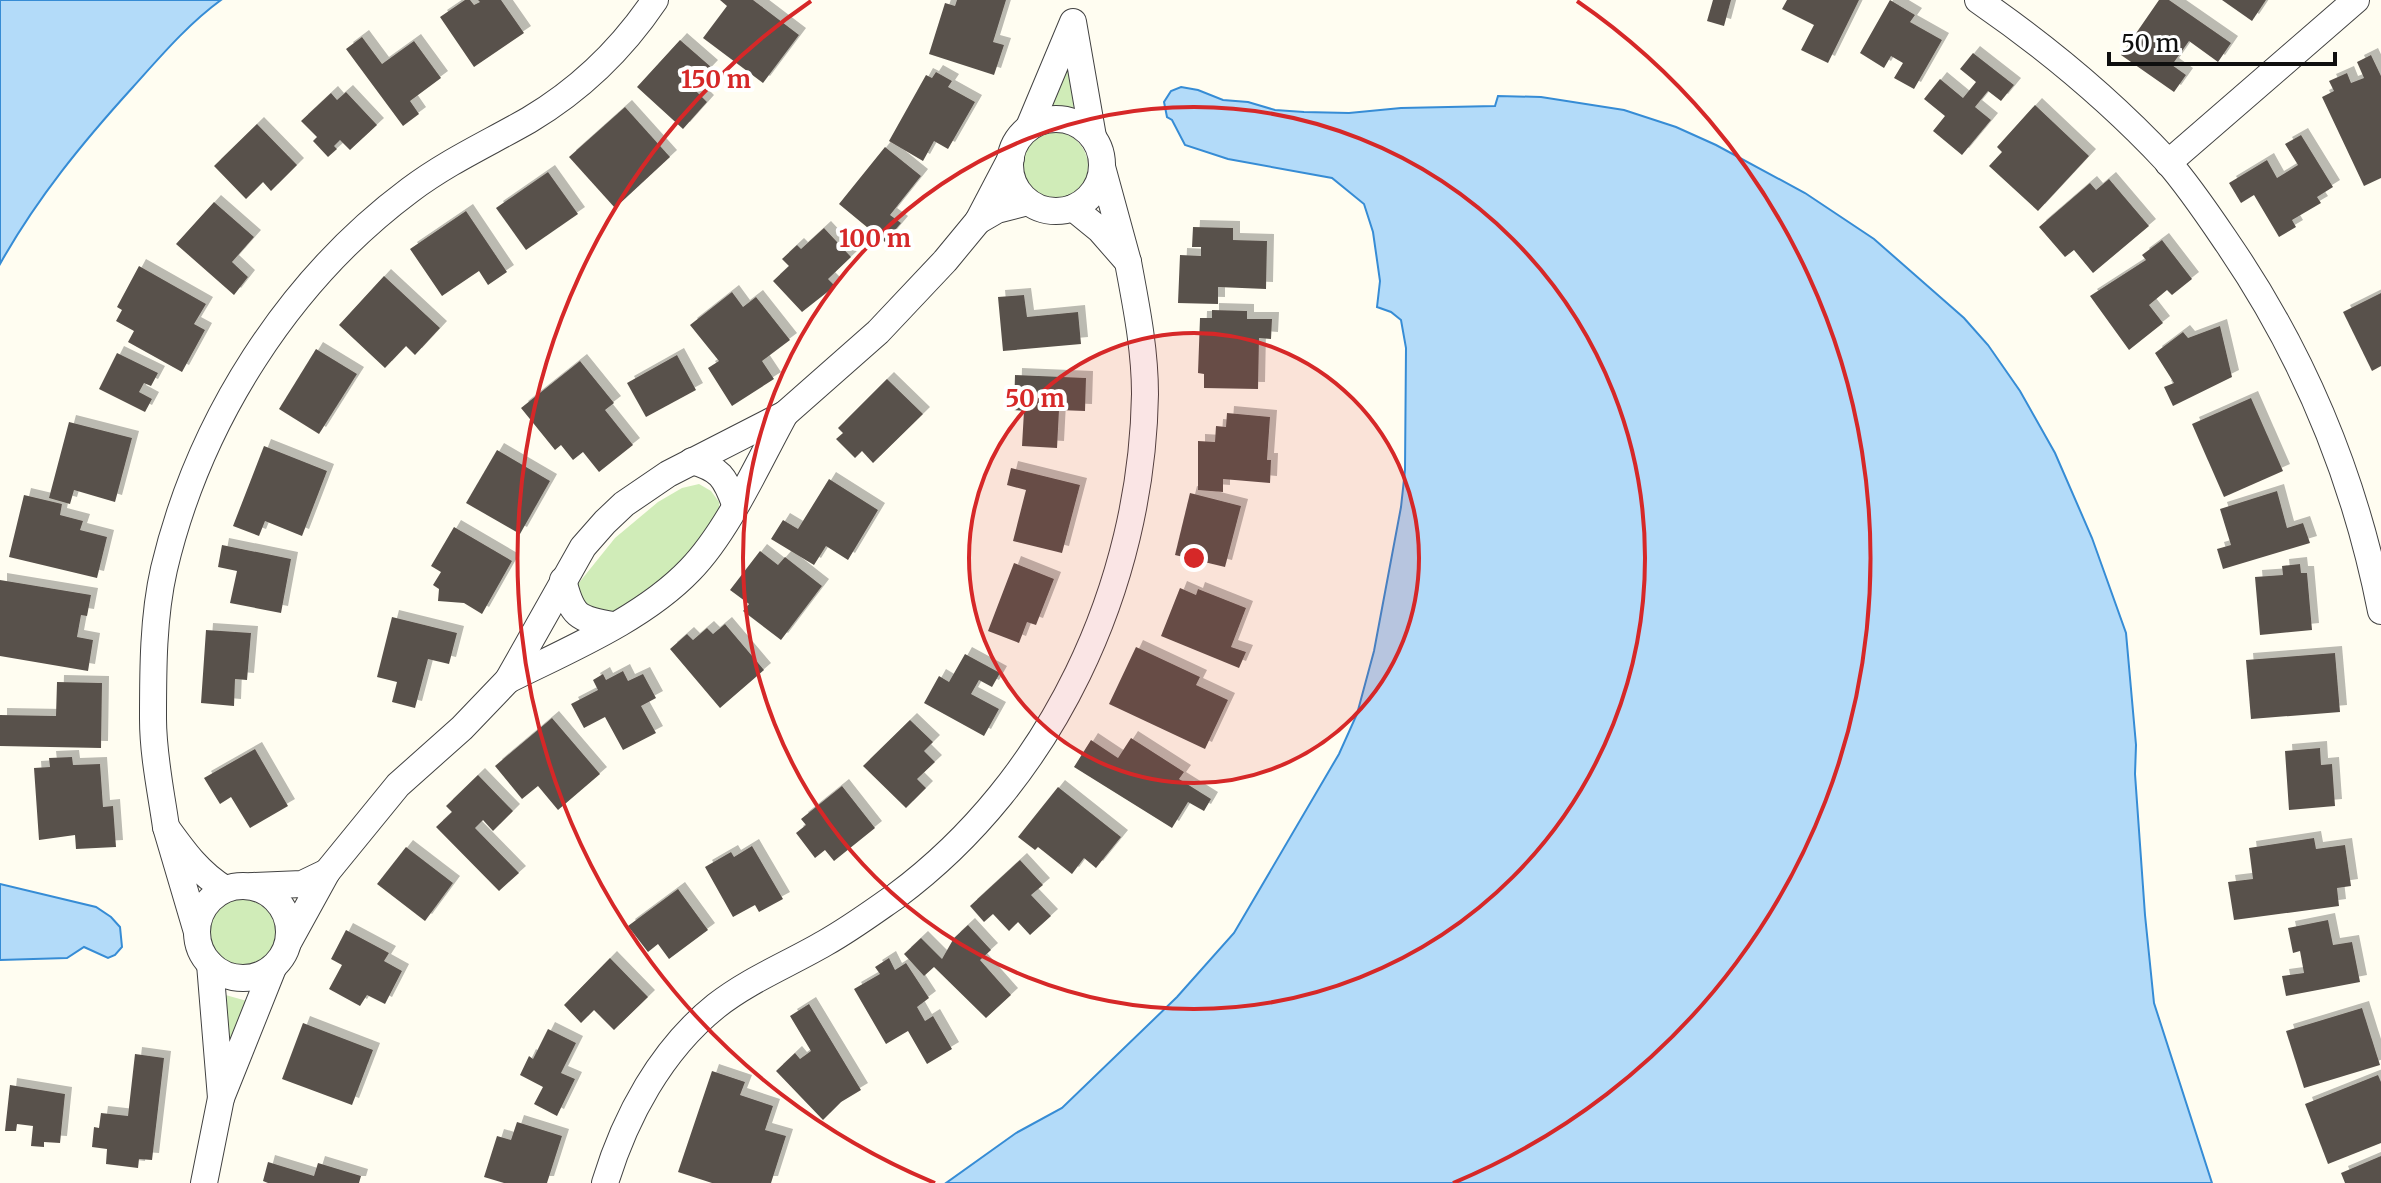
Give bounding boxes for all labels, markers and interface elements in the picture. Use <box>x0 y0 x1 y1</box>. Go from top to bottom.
scale bar <box>2109 16 2335 66</box>
text: 50 m <box>2121 28 2180 59</box>
text: 150 m <box>681 64 751 95</box>
text: 100 m <box>839 223 911 254</box>
text: 50 m <box>1005 383 1065 414</box>
centre of rings <box>1180 544 1208 572</box>

